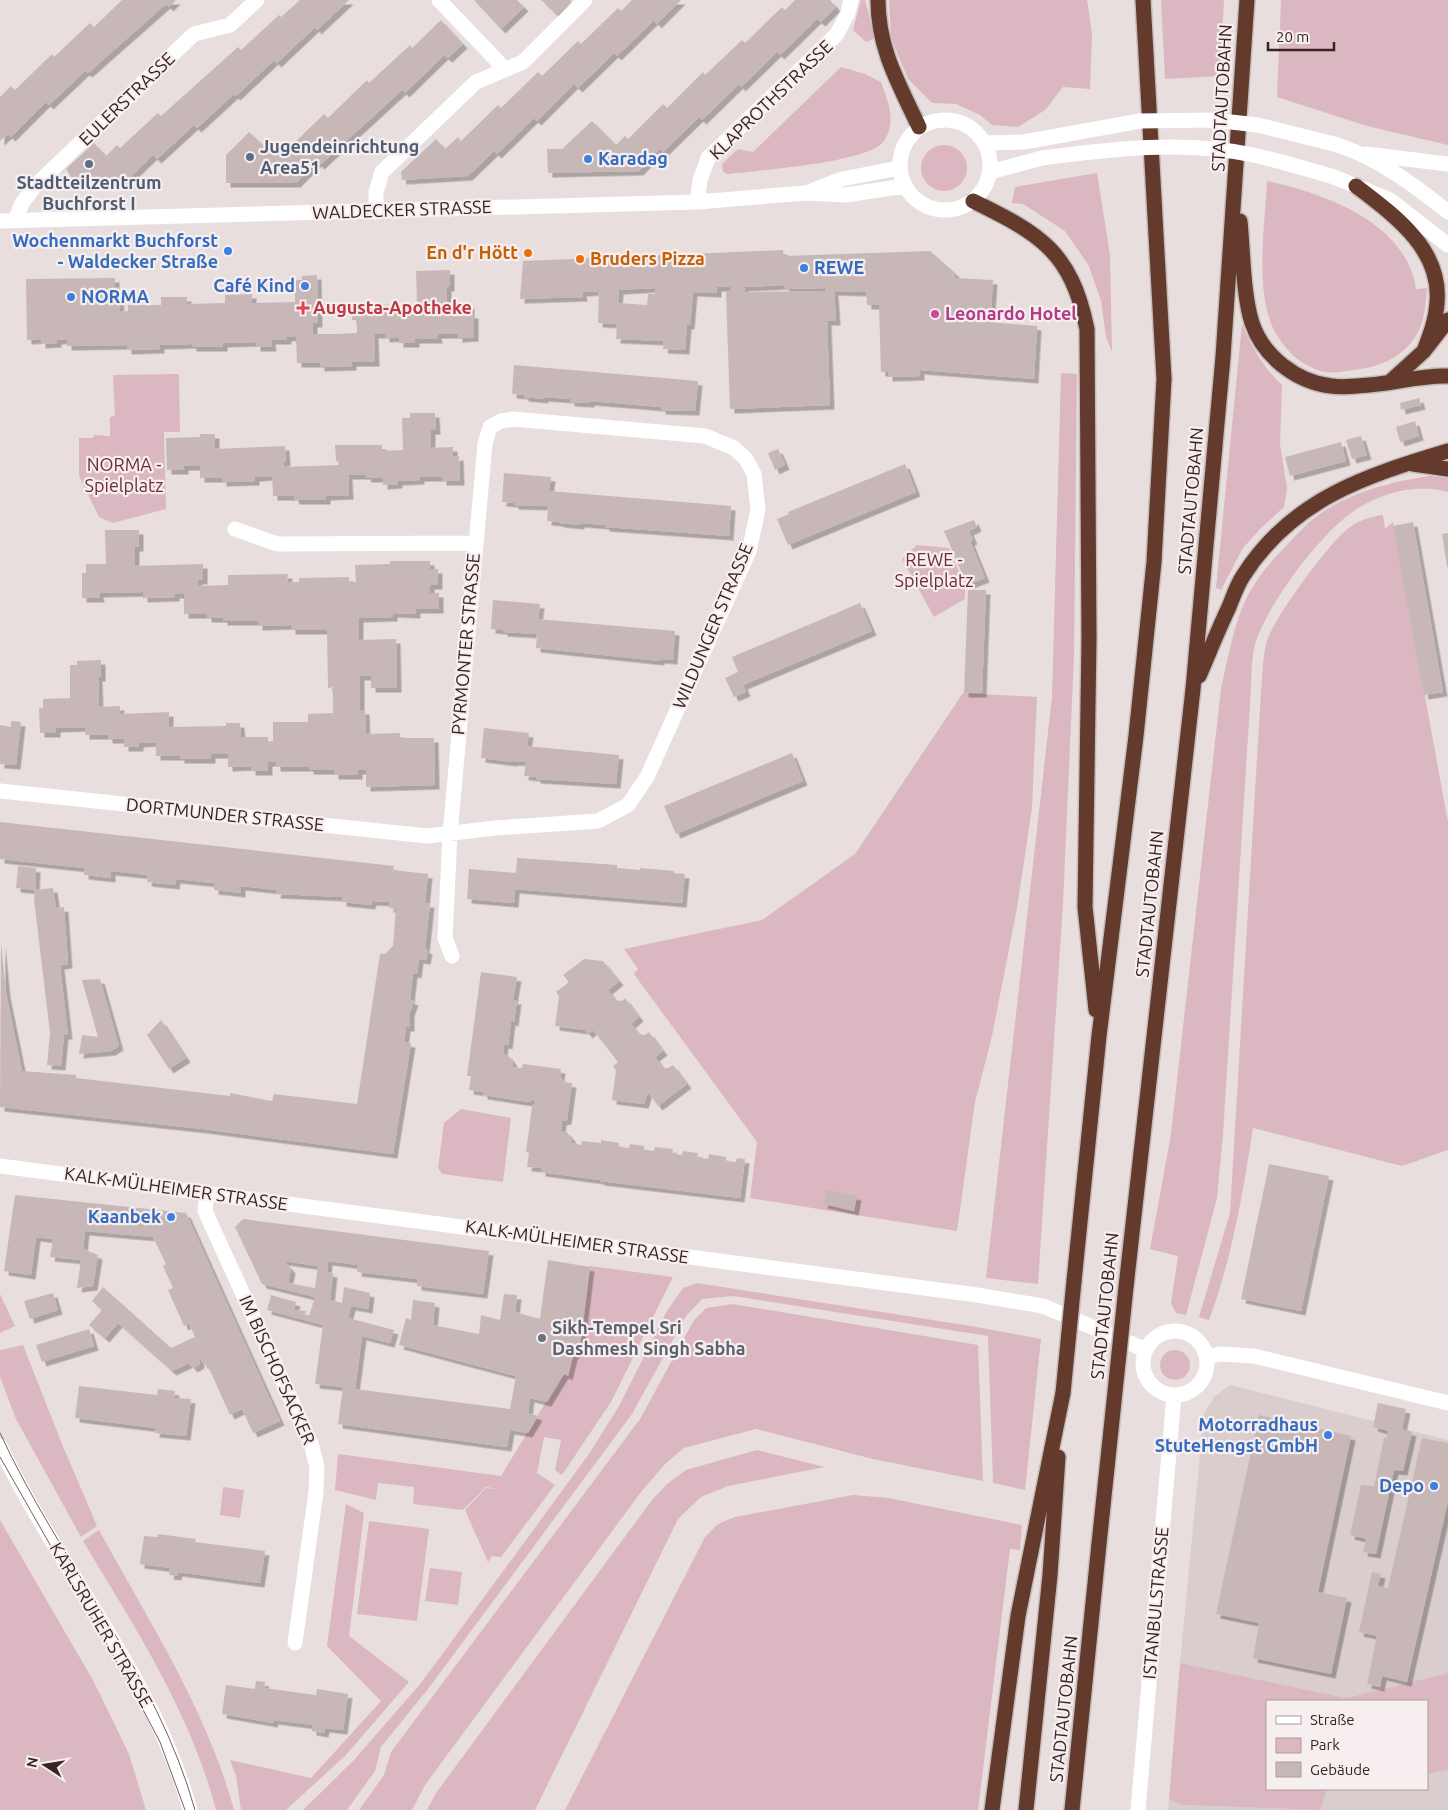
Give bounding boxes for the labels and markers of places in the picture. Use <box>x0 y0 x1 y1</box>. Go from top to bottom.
place label: Jugendeinrichtung Area51 <box>260 136 419 177</box>
place label: Karadag <box>598 148 668 168</box>
marker: Jugendeinrichtung Area51 <box>244 151 256 163</box>
marker: Karadag <box>582 153 594 165</box>
marker: Stadtteilzentrum Buchforst I <box>83 158 95 170</box>
place label: Stadtteilzentrum Buchforst I <box>16 172 162 213</box>
place label: Wochenmarkt Buchforst - Waldecker Straße <box>12 230 218 271</box>
place label: En d'r Hött <box>426 242 518 262</box>
marker: Wochenmarkt Buchforst - Waldecker Straße <box>222 245 234 257</box>
marker: En d'r Hött <box>522 247 534 259</box>
place label: Bruders Pizza <box>590 248 705 268</box>
marker: Bruders Pizza <box>574 253 586 265</box>
place label: REWE <box>814 257 864 277</box>
marker: REWE <box>798 262 810 274</box>
place label: Café Kind <box>213 275 295 295</box>
marker: Café Kind <box>299 280 311 292</box>
place label: NORMA <box>81 286 149 306</box>
marker: NORMA <box>65 291 77 303</box>
place label: Augusta-Apotheke <box>313 297 472 317</box>
marker: Augusta-Apotheke <box>297 302 309 314</box>
place label: Leonardo Hotel <box>945 303 1077 323</box>
marker: Leonardo Hotel <box>929 308 941 320</box>
place label: Kaanbek <box>88 1206 161 1226</box>
marker: Kaanbek <box>165 1211 177 1223</box>
place label: Sikh-Tempel Sri Dashmesh Singh Sabha <box>552 1317 746 1358</box>
marker: Sikh-Tempel Sri Dashmesh Singh Sabha <box>536 1332 548 1344</box>
place label: Motorradhaus StuteHengst GmbH <box>1155 1414 1318 1455</box>
marker: Motorradhaus StuteHengst GmbH <box>1322 1429 1334 1441</box>
place label: Depo <box>1379 1475 1424 1495</box>
marker: Depo <box>1428 1480 1440 1492</box>

